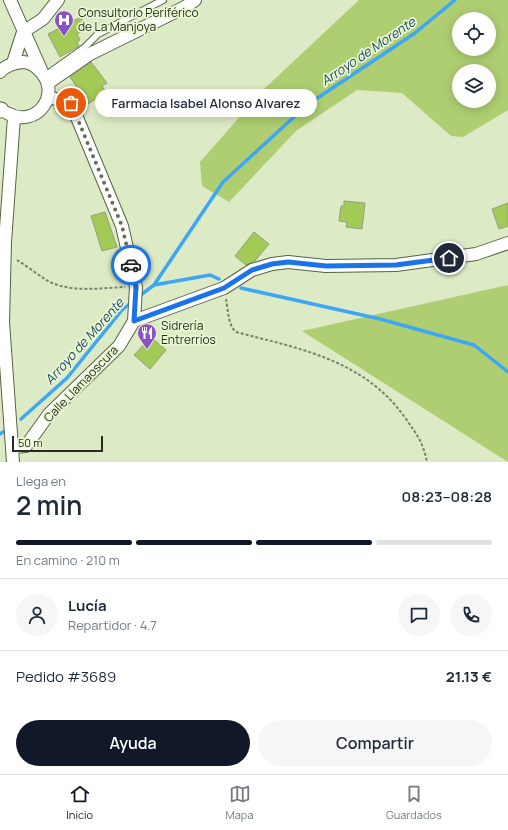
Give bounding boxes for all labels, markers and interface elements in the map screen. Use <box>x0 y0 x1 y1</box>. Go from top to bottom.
place label: Consultorio Períférico de La Manjoya <box>78 4 199 35</box>
hospital icon: Consultorio Períférico de La Manjoya <box>53 9 75 37</box>
water label: Arroyo de Morente <box>317 12 420 89</box>
map controls <box>452 12 496 108</box>
button: locate <box>452 12 496 56</box>
button: layers <box>452 64 496 108</box>
pin <box>54 86 88 120</box>
callout: Farmacia Isabel Alonso Alvarez <box>95 89 317 117</box>
icon: bag <box>60 92 82 114</box>
text: Farmacia Isabel Alonso Alvarez <box>112 94 300 112</box>
pin <box>432 241 466 275</box>
courier <box>111 245 151 285</box>
icon: home <box>438 247 460 269</box>
icon: car <box>120 254 142 276</box>
water label: Arroyo de Morente <box>40 293 129 388</box>
place label: Sidrería Entrerríos <box>161 317 216 348</box>
restaurant icon: Sidrería Entrerríos <box>136 322 158 350</box>
street label: Calle Llamaoscura <box>40 342 122 426</box>
scale bar <box>12 434 103 453</box>
text: 50 m <box>18 435 43 450</box>
text: Llega en <box>16 472 66 490</box>
text: 08:23–08:28 <box>402 486 492 507</box>
text: 2 min <box>16 487 82 523</box>
text: En camino · 210 m <box>16 551 120 569</box>
button: person <box>16 594 58 636</box>
button: chat <box>398 594 440 636</box>
button: phone <box>450 594 492 636</box>
text: Lucía <box>68 595 107 616</box>
text: Repartidor · 4.7 <box>68 616 157 634</box>
text: Pedido #3689 <box>16 666 116 687</box>
text: 21.13 € <box>446 666 492 687</box>
button: Ayuda <box>16 720 250 766</box>
button: Compartir <box>258 720 492 766</box>
tab: Inicio <box>66 783 93 822</box>
tab: Mapa <box>226 783 254 822</box>
tab: Guardados <box>386 783 442 822</box>

